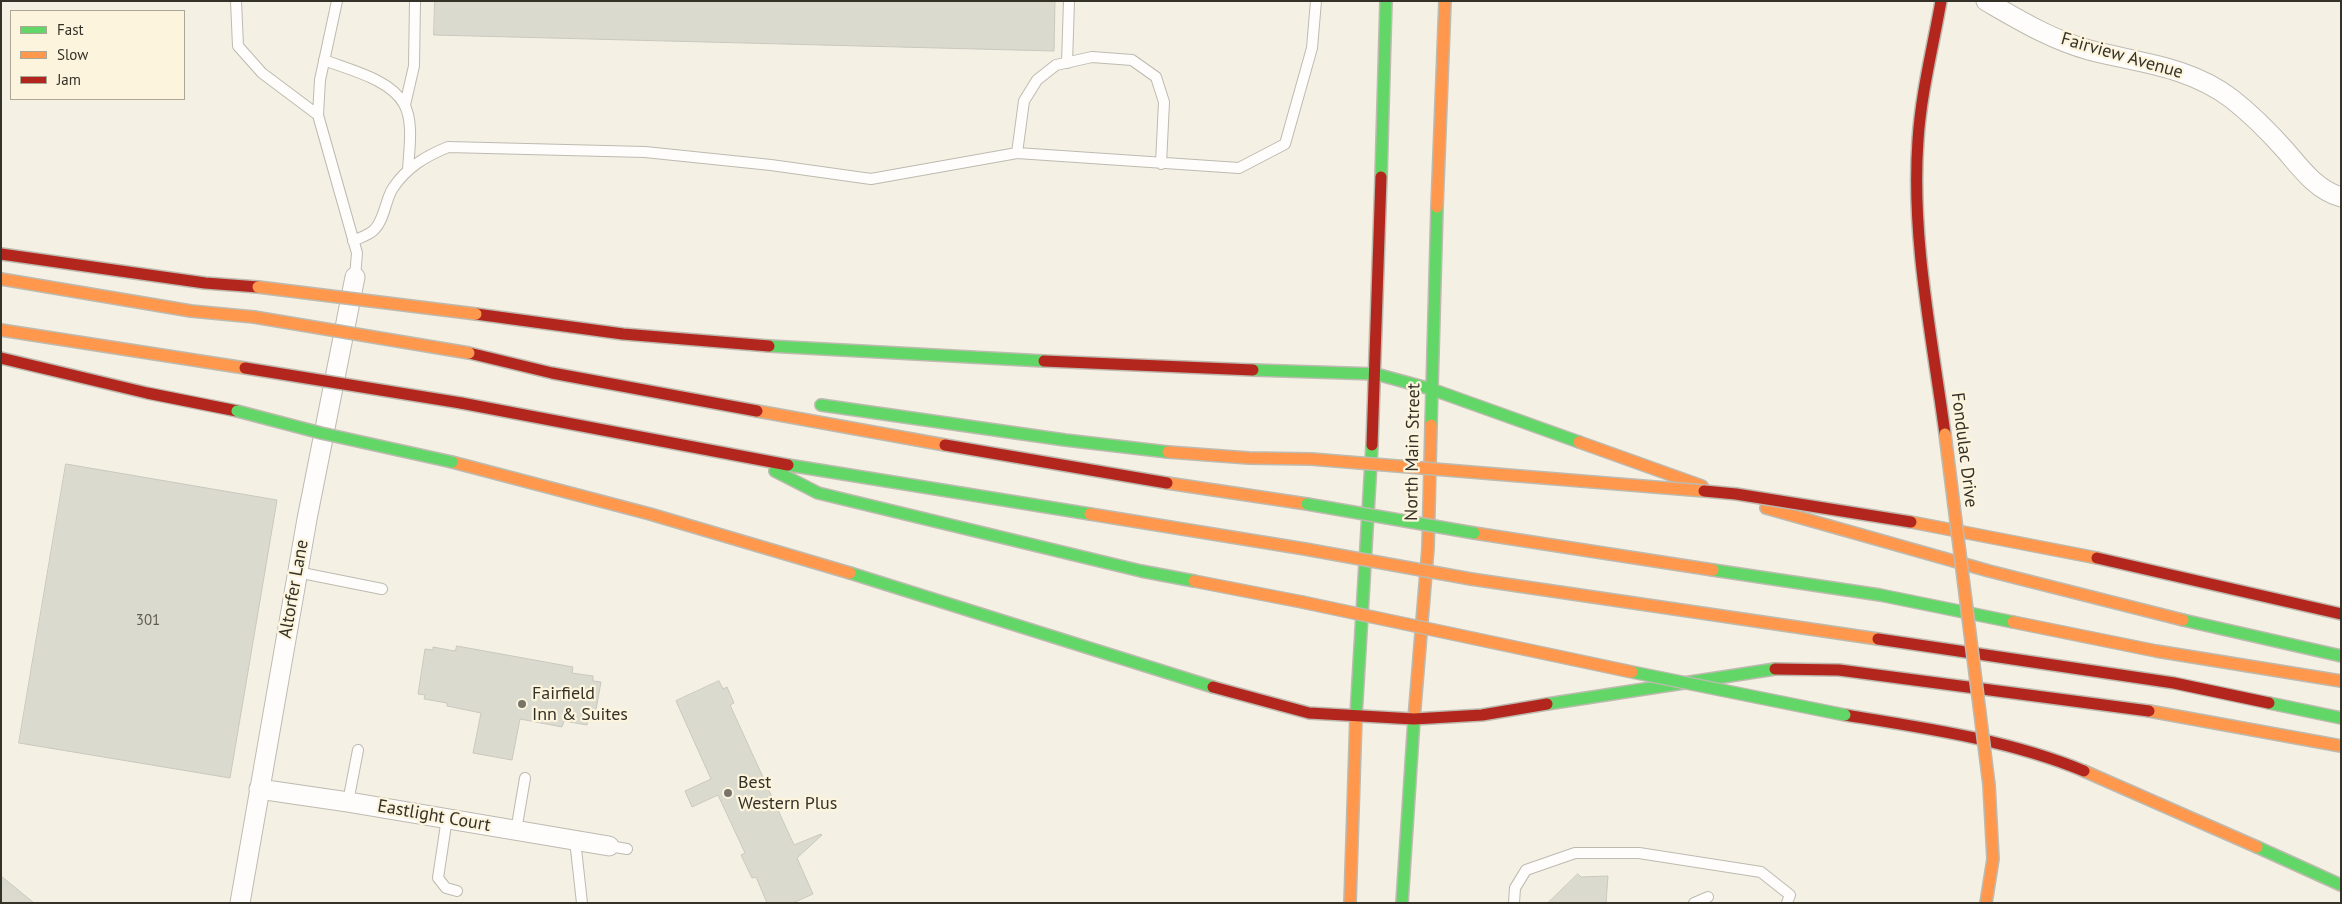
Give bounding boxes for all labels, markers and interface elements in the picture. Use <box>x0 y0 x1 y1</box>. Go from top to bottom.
legend <box>10 10 185 100</box>
text: Fast <box>57 20 84 39</box>
street label: Fairview Avenue <box>2059 28 2185 84</box>
text: Slow <box>57 45 88 64</box>
text: Jam <box>57 70 81 89</box>
street label: North Main Street <box>1401 383 1425 521</box>
street label: Fondulac Drive <box>1946 391 1982 509</box>
street label: Altorfer Lane <box>275 538 313 640</box>
house number: 301 <box>136 612 160 630</box>
place label: Fairfield Inn & Suites <box>532 683 628 726</box>
marker: Fairfield Inn & Suites <box>516 698 528 710</box>
place label: Best Western Plus <box>738 772 837 814</box>
marker: Best Western Plus <box>722 787 734 799</box>
street label: Eastlight Court <box>376 795 492 837</box>

